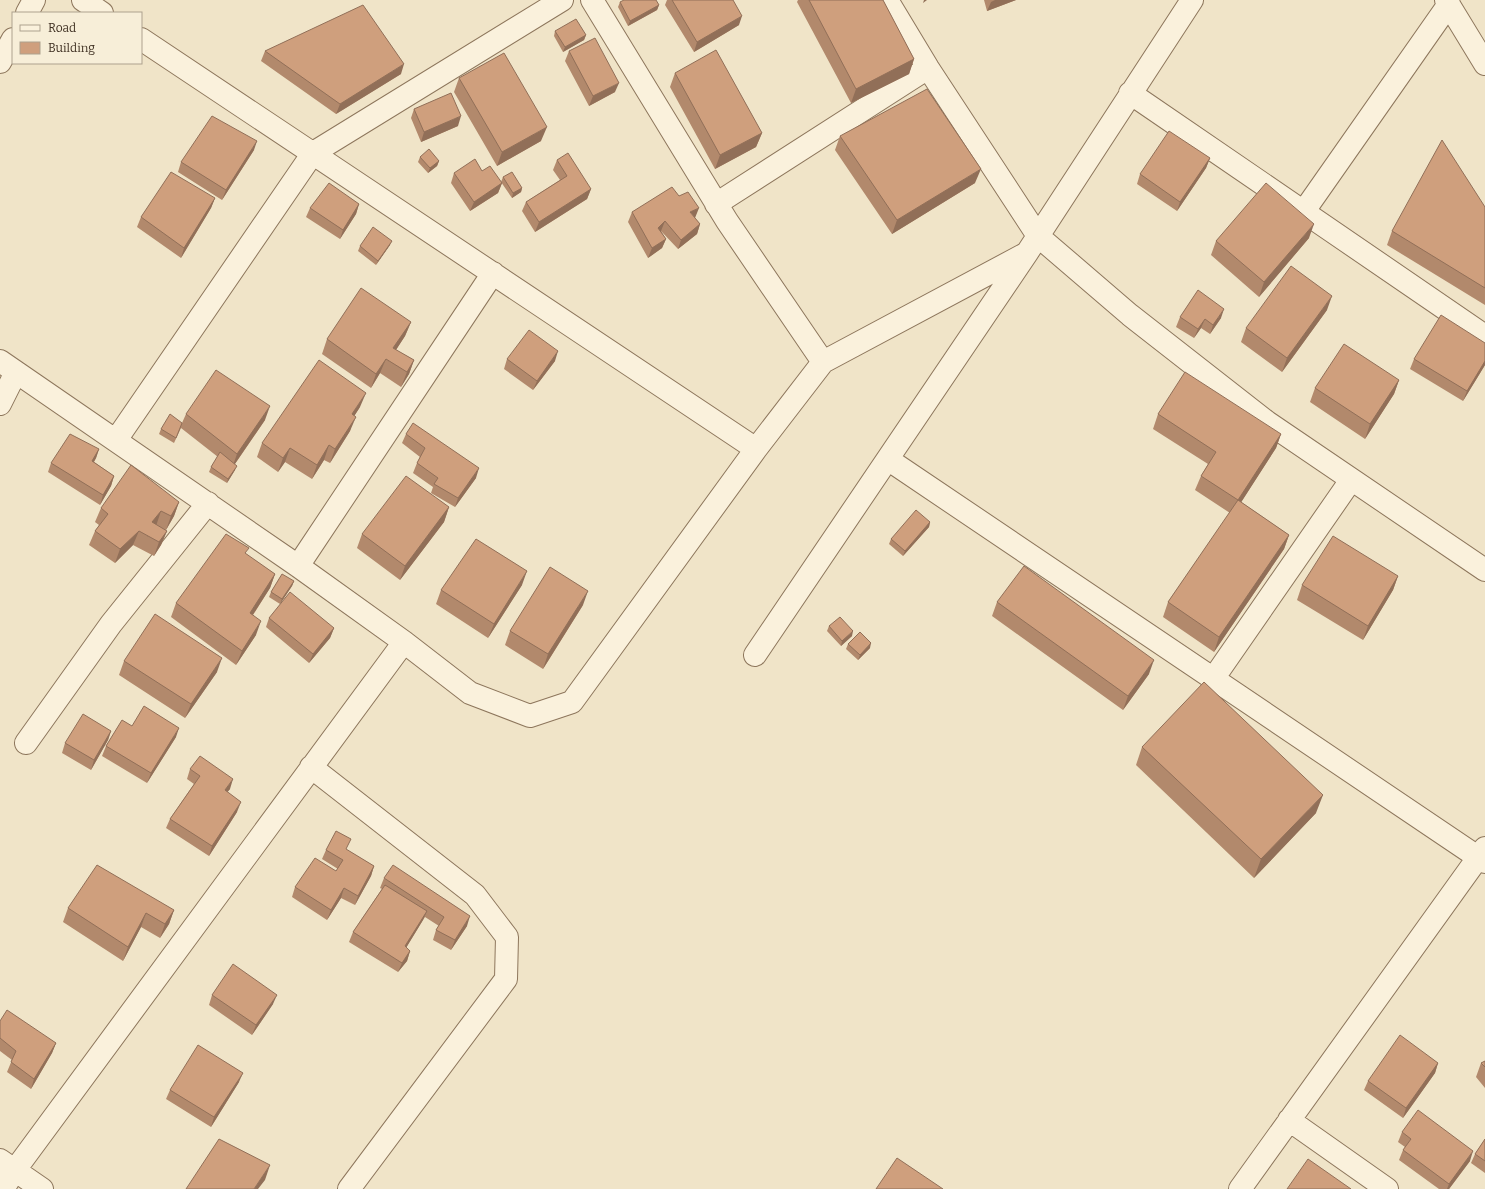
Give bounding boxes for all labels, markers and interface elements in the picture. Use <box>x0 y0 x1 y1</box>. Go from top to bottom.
legend <box>12 12 142 64</box>
text: Road <box>48 21 76 35</box>
text: Building <box>48 41 95 55</box>

